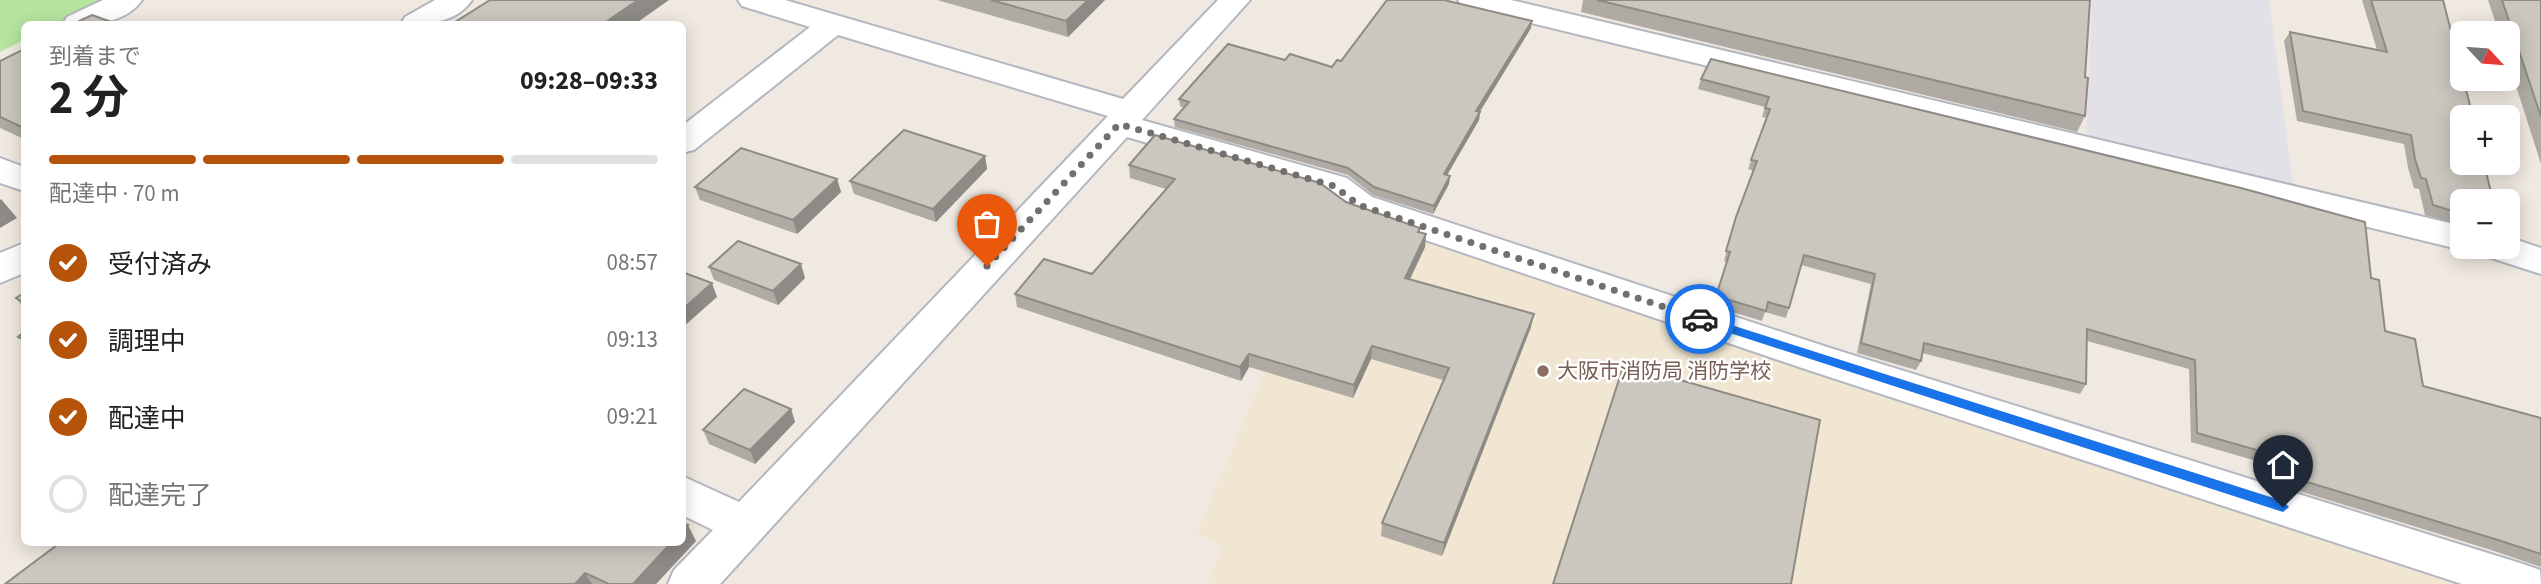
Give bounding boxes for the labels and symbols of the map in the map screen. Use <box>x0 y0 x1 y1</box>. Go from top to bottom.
north arrow <box>2450 21 2520 91</box>
pin <box>957 194 1017 266</box>
courier <box>1665 284 1735 354</box>
place label: 大阪市消防局 消防学校 <box>1557 356 1771 386</box>
marker: 大阪市消防局 消防学校 <box>1535 363 1551 379</box>
pin <box>2253 435 2313 507</box>

